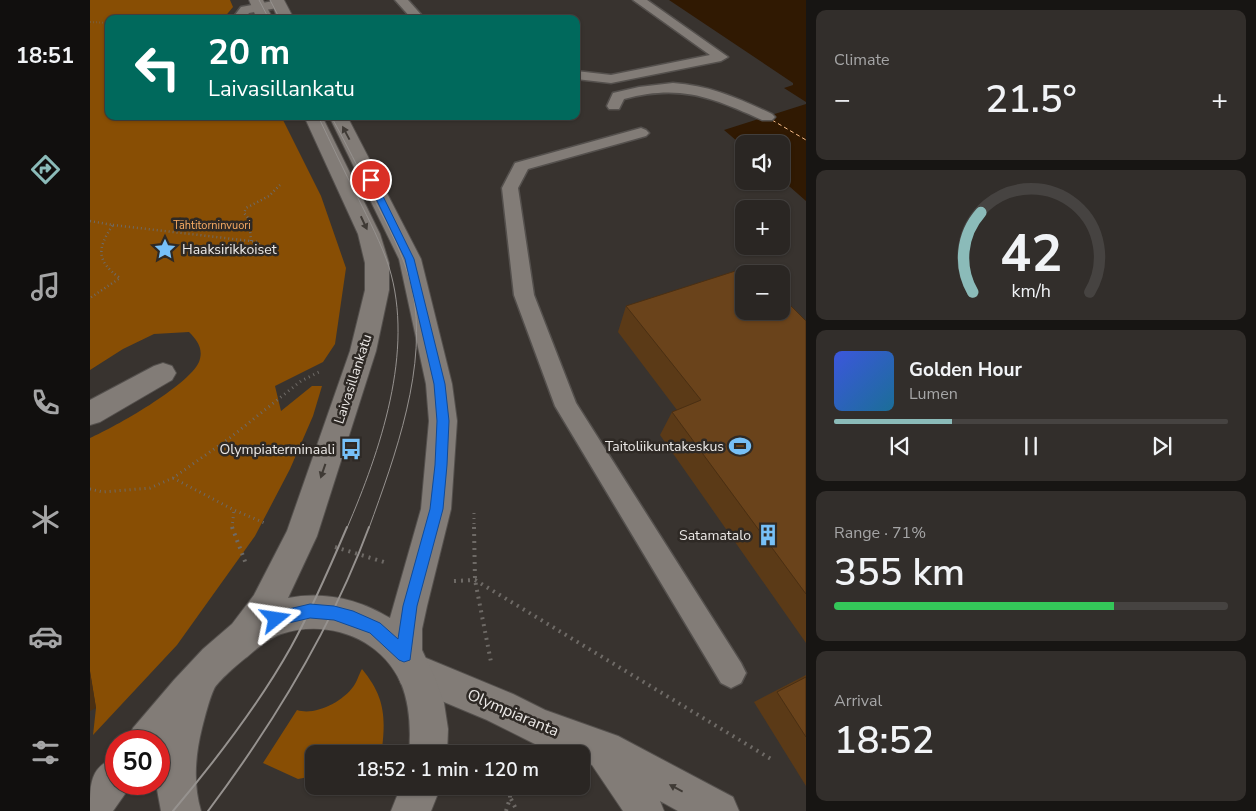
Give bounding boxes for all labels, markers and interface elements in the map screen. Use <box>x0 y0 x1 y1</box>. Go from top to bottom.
text: 20 m <box>208 29 290 76</box>
icon: left <box>125 35 190 100</box>
text: 18:51 <box>16 41 74 71</box>
text: Climate <box>834 49 889 71</box>
text: Laivasillankatu <box>208 74 355 104</box>
text: 21.5° <box>985 74 1077 125</box>
text: − <box>834 81 851 119</box>
text: + <box>1211 81 1228 119</box>
one-way arrow <box>342 126 351 140</box>
map controls <box>735 135 790 320</box>
button: sound <box>735 135 790 190</box>
icon: directions <box>28 152 63 187</box>
pin <box>350 159 392 201</box>
icon: arrive <box>357 166 385 194</box>
button: + <box>735 200 790 255</box>
one-way arrow <box>361 216 369 230</box>
park label: Tähtitorninvuori <box>173 218 251 233</box>
text: 42 <box>1000 218 1062 289</box>
place icon: Haaksirikkoiset <box>152 236 178 262</box>
place label: Haaksirikkoiset <box>182 240 277 259</box>
button: − <box>735 265 790 320</box>
icon: music <box>28 269 63 304</box>
text: km/h <box>1011 279 1051 303</box>
street label: Laivasillankatu <box>330 332 376 426</box>
text: Golden Hour <box>909 357 1022 383</box>
text: Lumen <box>909 383 958 405</box>
icon: phone <box>28 385 63 420</box>
icon: previous <box>886 432 914 460</box>
icon: pause <box>1017 432 1045 460</box>
icon: next <box>1148 432 1176 460</box>
sports icon: Taitoliikuntakeskus <box>727 433 753 459</box>
bus stop icon: Olympiaterminaali <box>338 436 364 462</box>
place label: Taitoliikuntakeskus <box>605 437 724 456</box>
place label: Olympiaterminaali <box>220 440 335 459</box>
one-way arrow <box>319 463 326 478</box>
icon: climate <box>28 502 63 537</box>
building icon: Satamatalo <box>755 522 781 548</box>
text: Range · 71% <box>834 522 926 544</box>
place label: Satamatalo <box>679 526 751 545</box>
text: 355 km <box>834 547 965 598</box>
position arrow <box>249 592 301 644</box>
icon: car <box>28 619 63 654</box>
street label: Olympiaranta <box>464 684 562 742</box>
text: Arrival <box>834 690 882 712</box>
text: 18:52 <box>834 715 934 766</box>
speed limit sign: 50 <box>105 730 170 795</box>
icon: filters <box>28 735 63 770</box>
text: 18:52 · 1 min · 120 m <box>356 757 539 783</box>
one-way arrow <box>669 784 683 792</box>

